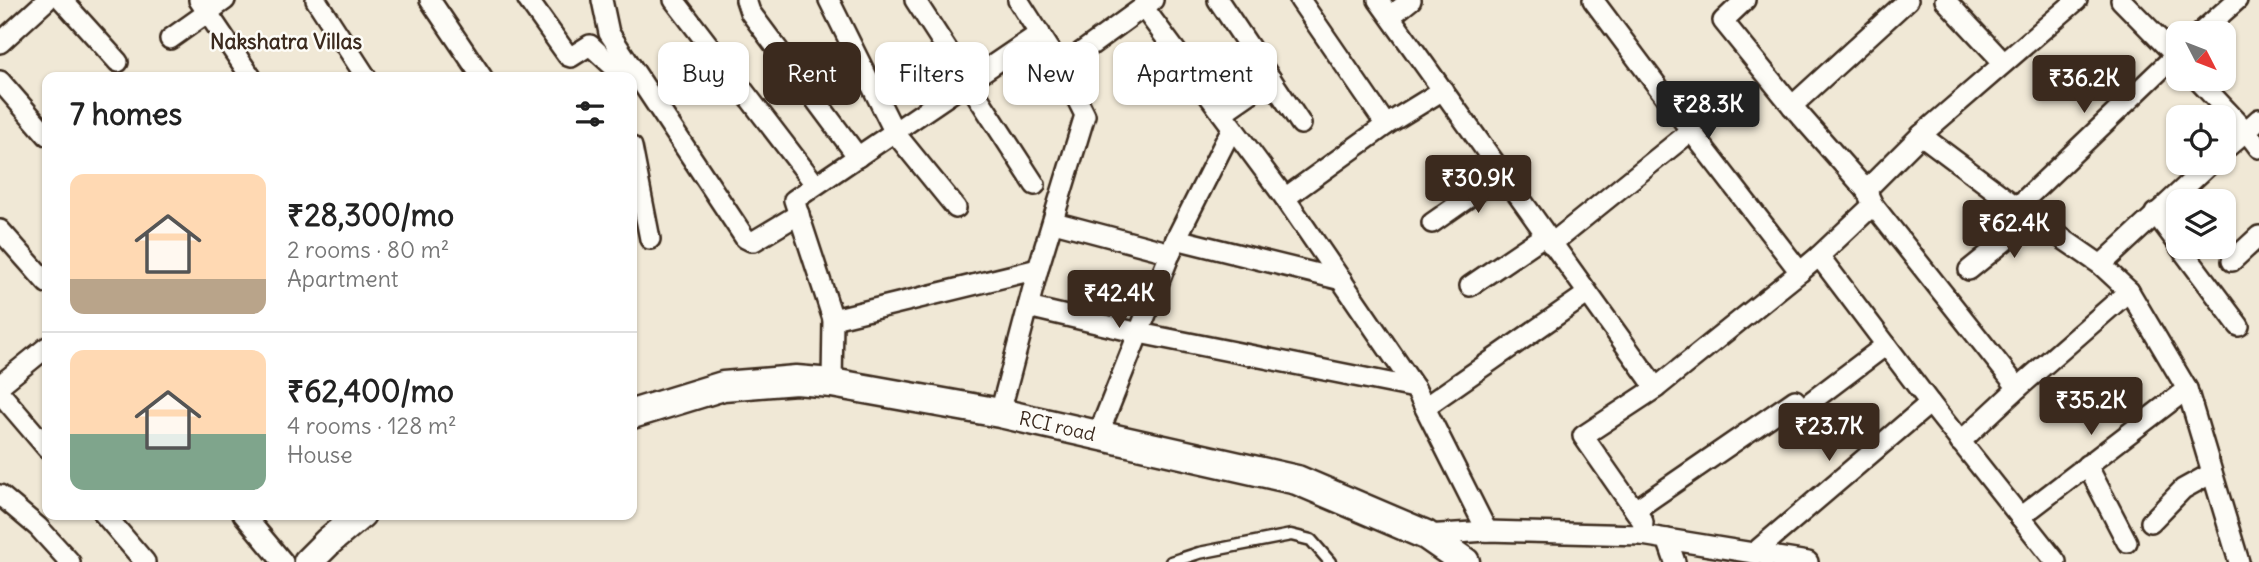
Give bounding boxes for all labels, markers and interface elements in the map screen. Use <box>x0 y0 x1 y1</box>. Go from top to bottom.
north arrow <box>2166 21 2236 91</box>
map controls <box>2166 21 2236 259</box>
district label: Nakshatra Villas <box>210 28 362 55</box>
chip: Buy <box>658 42 749 105</box>
chip: Rent <box>763 42 861 105</box>
chip: Filters <box>875 42 989 105</box>
chip: New <box>1003 42 1099 105</box>
chip: Apartment <box>1113 42 1277 105</box>
pin: ₹36.2K <box>2027 55 2141 115</box>
text: ₹36.2K <box>2048 63 2120 92</box>
pin: ₹28.3K <box>1651 82 1765 141</box>
text: ₹28.3K <box>1672 89 1744 118</box>
text: 7 homes <box>70 95 182 133</box>
icon: filters <box>571 95 609 133</box>
button: locate <box>2166 105 2236 175</box>
pin: ₹30.9K <box>1421 156 1535 215</box>
text: ₹30.9K <box>1441 163 1515 192</box>
button: layers <box>2166 189 2236 259</box>
text: ₹28,300/mo <box>287 196 454 234</box>
pin: ₹62.4K <box>1957 201 2071 260</box>
icon: home <box>126 202 210 286</box>
text: ₹62.4K <box>1979 208 2049 237</box>
text: 2 rooms · 80 m² <box>287 235 449 264</box>
text: Apartment <box>287 264 399 293</box>
pin: ₹42.4K <box>1062 270 1176 330</box>
text: ₹42.4K <box>1084 278 1154 307</box>
text: ₹62,400/mo <box>287 372 454 410</box>
icon: home <box>126 378 210 462</box>
pin: ₹35.2K <box>2034 378 2148 437</box>
text: ₹35.2K <box>2055 385 2127 414</box>
pin: ₹23.7K <box>1772 404 1886 463</box>
street label: RCI road <box>1017 406 1098 446</box>
text: 4 rooms · 128 m² <box>287 411 457 440</box>
text: ₹23.7K <box>1794 411 1864 440</box>
text: House <box>287 440 353 469</box>

